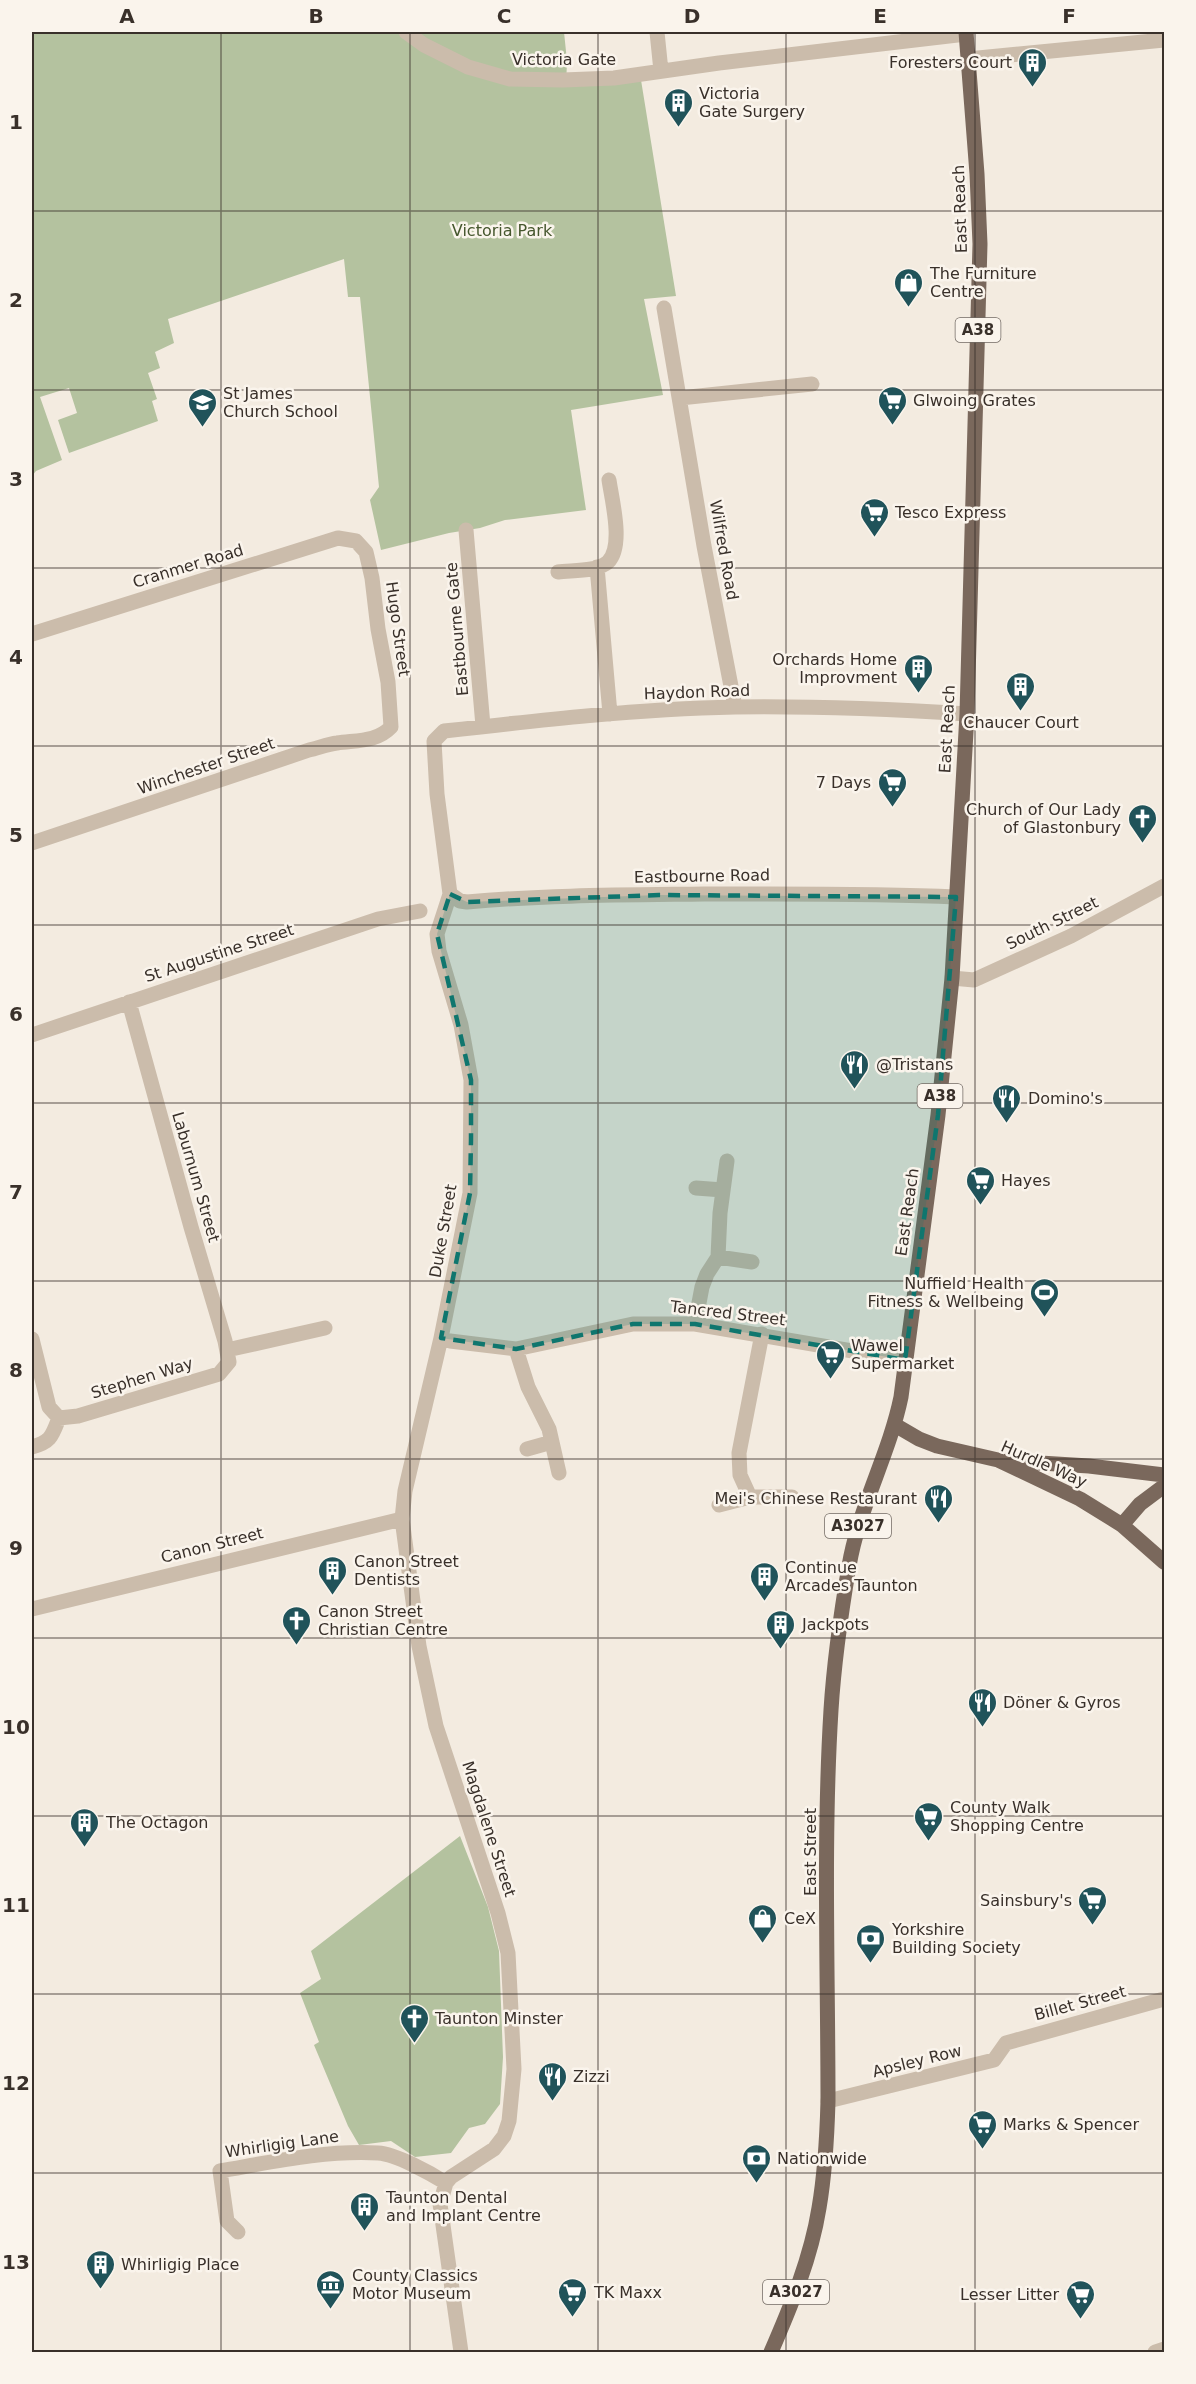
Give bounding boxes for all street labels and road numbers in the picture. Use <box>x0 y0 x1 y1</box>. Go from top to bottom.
street label: Victoria Gate <box>512 50 616 69</box>
street label: East Reach <box>949 164 971 254</box>
road number: A38 <box>956 318 1000 342</box>
street label: Wilfred Road <box>706 498 742 602</box>
street label: Cranmer Road <box>130 540 246 592</box>
street label: Eastbourne Gate <box>442 561 472 697</box>
street label: Hugo Street <box>382 580 414 678</box>
street label: Haydon Road <box>643 681 751 703</box>
street label: East Reach <box>935 684 959 774</box>
street label: Winchester Street <box>135 734 277 798</box>
street label: Eastbourne Road <box>634 865 770 887</box>
street label: South Street <box>1003 892 1101 954</box>
street label: St Augustine Street <box>142 920 296 986</box>
road number: A38 <box>918 1084 962 1108</box>
street label: Laburnum Street <box>168 1110 224 1244</box>
street label: East Reach <box>891 1167 923 1257</box>
street label: Duke Street <box>425 1183 461 1279</box>
street label: Tancred Street <box>668 1296 787 1329</box>
street label: Stephen Way <box>89 1353 195 1403</box>
street label: Hurdle Way <box>998 1437 1090 1491</box>
road number: A3027 <box>825 1514 891 1538</box>
street label: Canon Street <box>159 1523 265 1567</box>
street label: Magdalene Street <box>458 1759 520 1899</box>
street label: East Street <box>801 1808 820 1896</box>
street label: Billet Street <box>1032 1982 1128 2024</box>
street label: Apsley Row <box>870 2041 964 2081</box>
street label: Whirligig Lane <box>224 2127 340 2161</box>
road number: A3027 <box>763 2280 829 2304</box>

